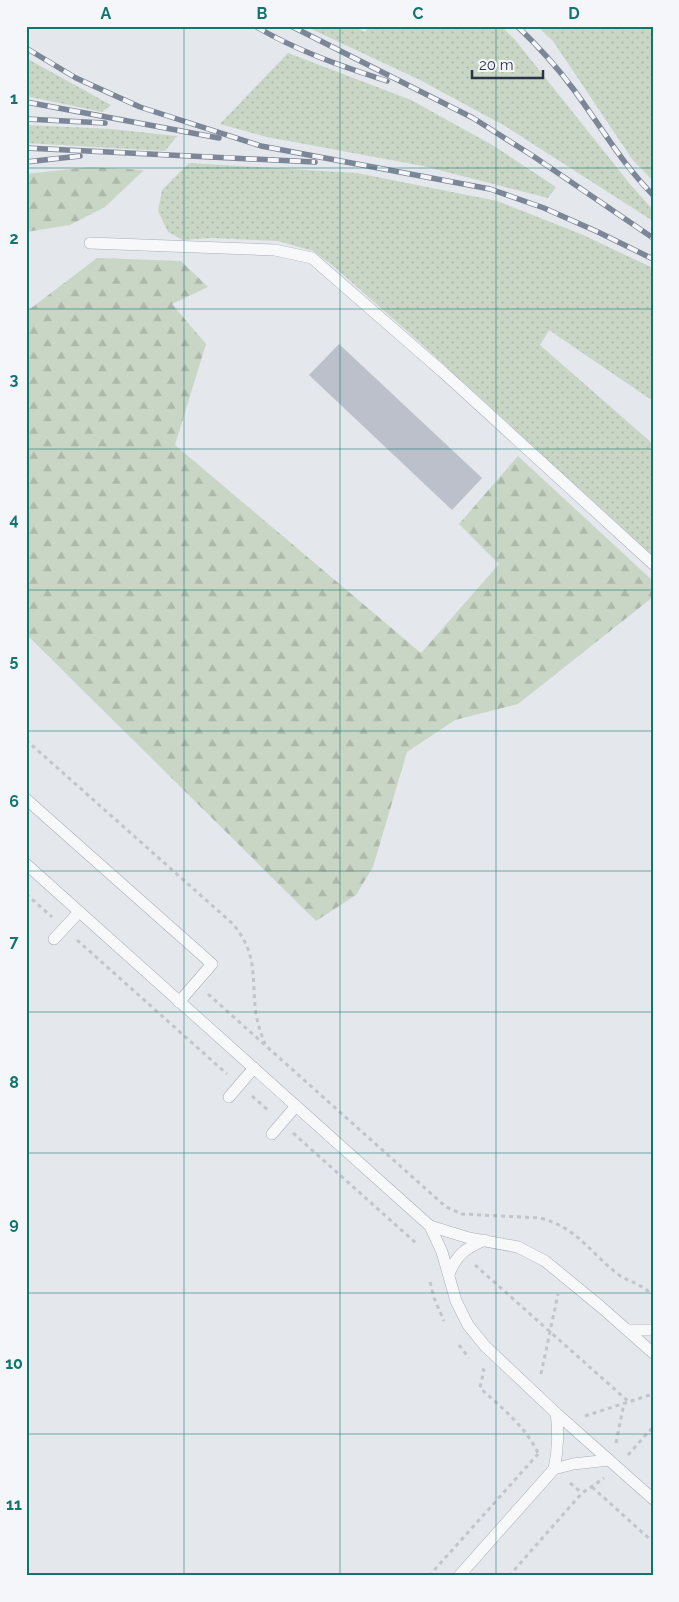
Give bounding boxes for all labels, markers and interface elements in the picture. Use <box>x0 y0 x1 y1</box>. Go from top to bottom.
text: A <box>101 4 112 23</box>
text: B <box>257 4 268 23</box>
text: C <box>413 4 424 23</box>
text: D <box>568 4 580 23</box>
scale bar <box>472 48 543 80</box>
text: 20 m <box>479 56 514 74</box>
text: 1 <box>10 89 18 108</box>
text: 2 <box>9 229 19 248</box>
text: 3 <box>10 370 19 389</box>
text: 4 <box>9 510 19 529</box>
text: 5 <box>10 651 19 670</box>
text: 6 <box>9 792 19 811</box>
text: 7 <box>10 932 19 951</box>
text: 8 <box>9 1073 19 1092</box>
text: 9 <box>9 1214 19 1233</box>
text: 10 <box>5 1354 23 1373</box>
text: 11 <box>6 1495 22 1514</box>

